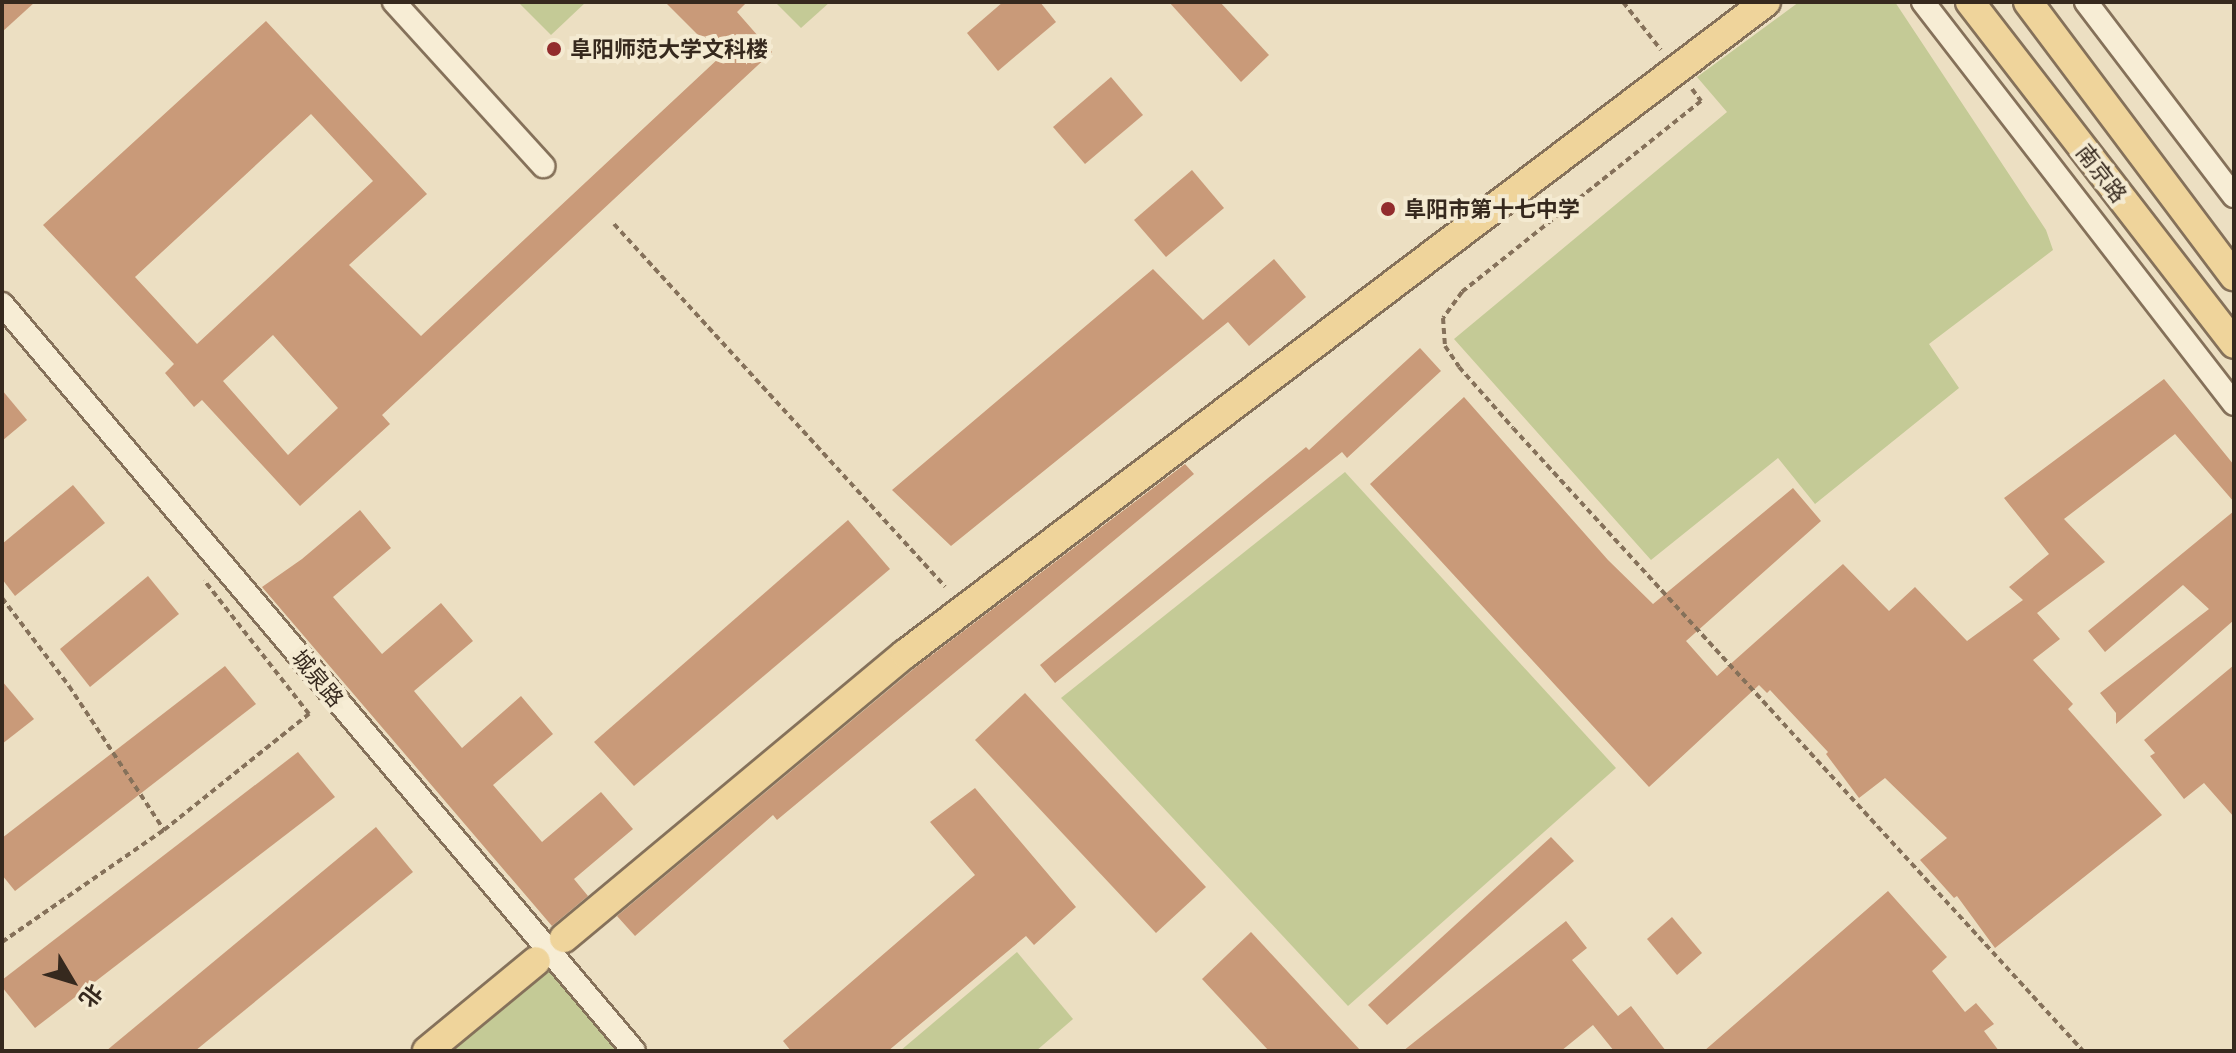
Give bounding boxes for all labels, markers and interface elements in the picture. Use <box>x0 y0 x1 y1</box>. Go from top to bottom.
place label: 阜阳师范大学文科楼 <box>570 36 768 62</box>
marker: 阜阳师范大学文科楼 <box>545 40 563 58</box>
street label: 南京路 <box>2071 139 2133 207</box>
place label: 阜阳市第十七中学 <box>1404 196 1580 222</box>
marker: 阜阳市第十七中学 <box>1379 200 1397 218</box>
street label: 城泉路 <box>287 644 349 712</box>
north arrow <box>32 941 112 1021</box>
text: 北 <box>73 978 110 1014</box>

